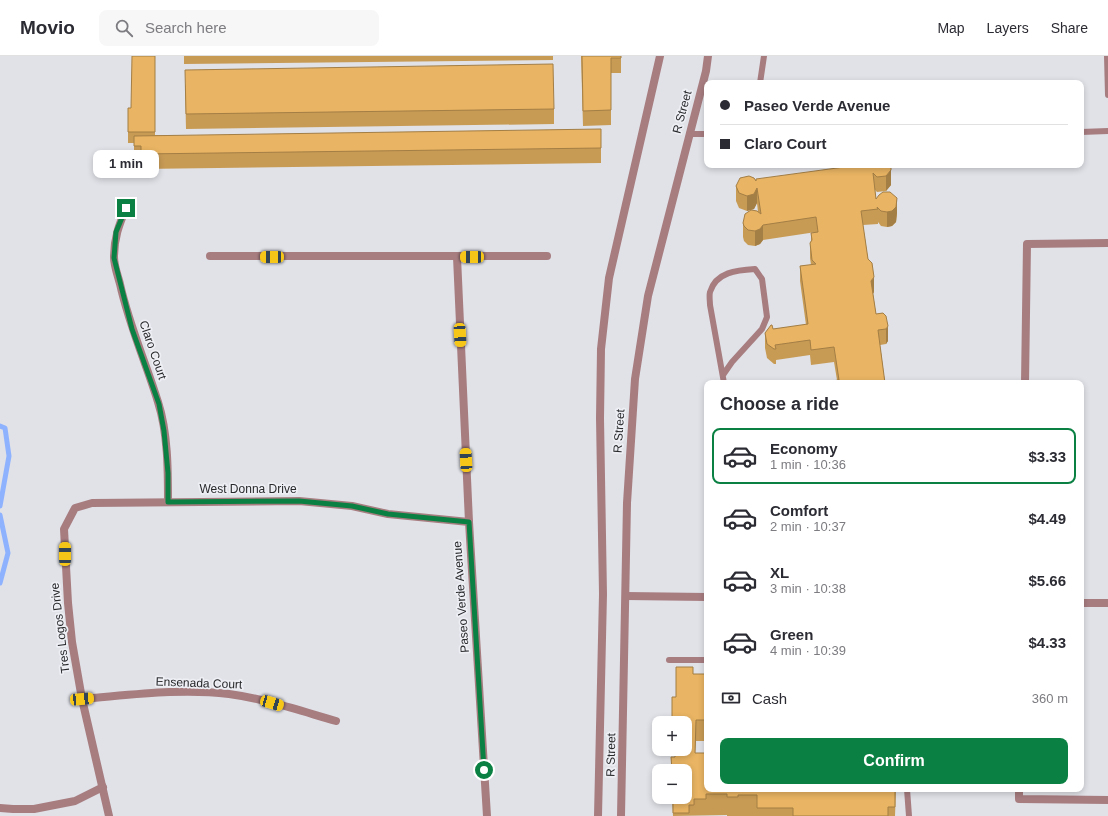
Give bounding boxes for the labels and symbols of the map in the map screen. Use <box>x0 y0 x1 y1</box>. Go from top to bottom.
street label: R Street <box>670 88 695 135</box>
callout: 1 min <box>93 150 159 178</box>
route end <box>117 199 135 217</box>
car <box>260 251 284 263</box>
car <box>460 251 484 263</box>
street label: Claro Court <box>136 319 170 382</box>
car <box>453 323 467 347</box>
street label: R Street <box>610 408 628 453</box>
car <box>459 448 473 472</box>
street label: West Donna Drive <box>199 482 297 496</box>
street label: Paseo Verde Avenue <box>450 540 472 653</box>
car <box>59 542 71 566</box>
street label: Tres Logos Drive <box>47 582 72 674</box>
street label: Ensenada Court <box>155 674 243 692</box>
car <box>70 692 94 706</box>
car <box>259 694 285 712</box>
street label: R Street <box>604 732 618 777</box>
route start <box>475 761 493 779</box>

